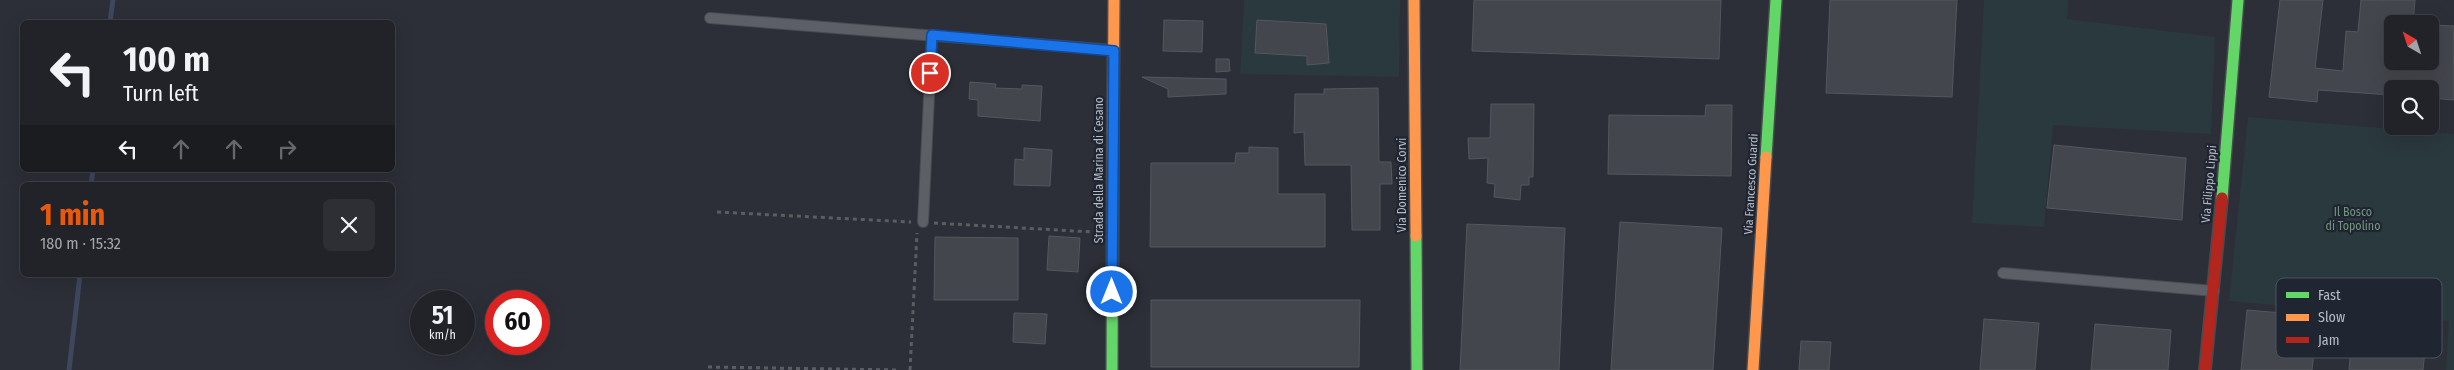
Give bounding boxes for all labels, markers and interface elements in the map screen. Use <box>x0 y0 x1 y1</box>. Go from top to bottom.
north arrow <box>2384 15 2439 70</box>
map controls <box>2384 15 2439 135</box>
text: 100 m <box>123 38 210 80</box>
icon: left <box>40 40 105 105</box>
pin <box>909 52 951 94</box>
icon: arrive <box>916 59 944 87</box>
text: Turn left <box>123 80 199 107</box>
button: search <box>2384 80 2439 135</box>
street label: Strada della Marina di Cesano <box>1092 97 1106 243</box>
street label: Via Francesco Guardi <box>1741 133 1761 235</box>
icon: left <box>114 135 142 163</box>
icon: ahead <box>167 135 195 163</box>
icon: ahead <box>220 135 248 163</box>
icon: right <box>273 135 301 163</box>
street label: Via Domenico Corvi <box>1395 138 1409 232</box>
street label: Via Filippo Lippi <box>2199 145 2219 223</box>
text: 1 min <box>40 197 105 233</box>
button: close <box>323 199 375 251</box>
park label: Il Bosco di Topolino <box>2325 205 2381 233</box>
text: 180 m · 15:32 <box>40 234 121 253</box>
position arrow <box>1085 265 1137 317</box>
legend <box>2276 278 2442 358</box>
text: Fast <box>2318 287 2341 304</box>
speed limit sign: 60 <box>485 290 550 355</box>
text: 51 <box>432 301 453 331</box>
text: Slow <box>2318 309 2345 326</box>
text: km/h <box>429 328 456 342</box>
text: Jam <box>2318 332 2339 349</box>

